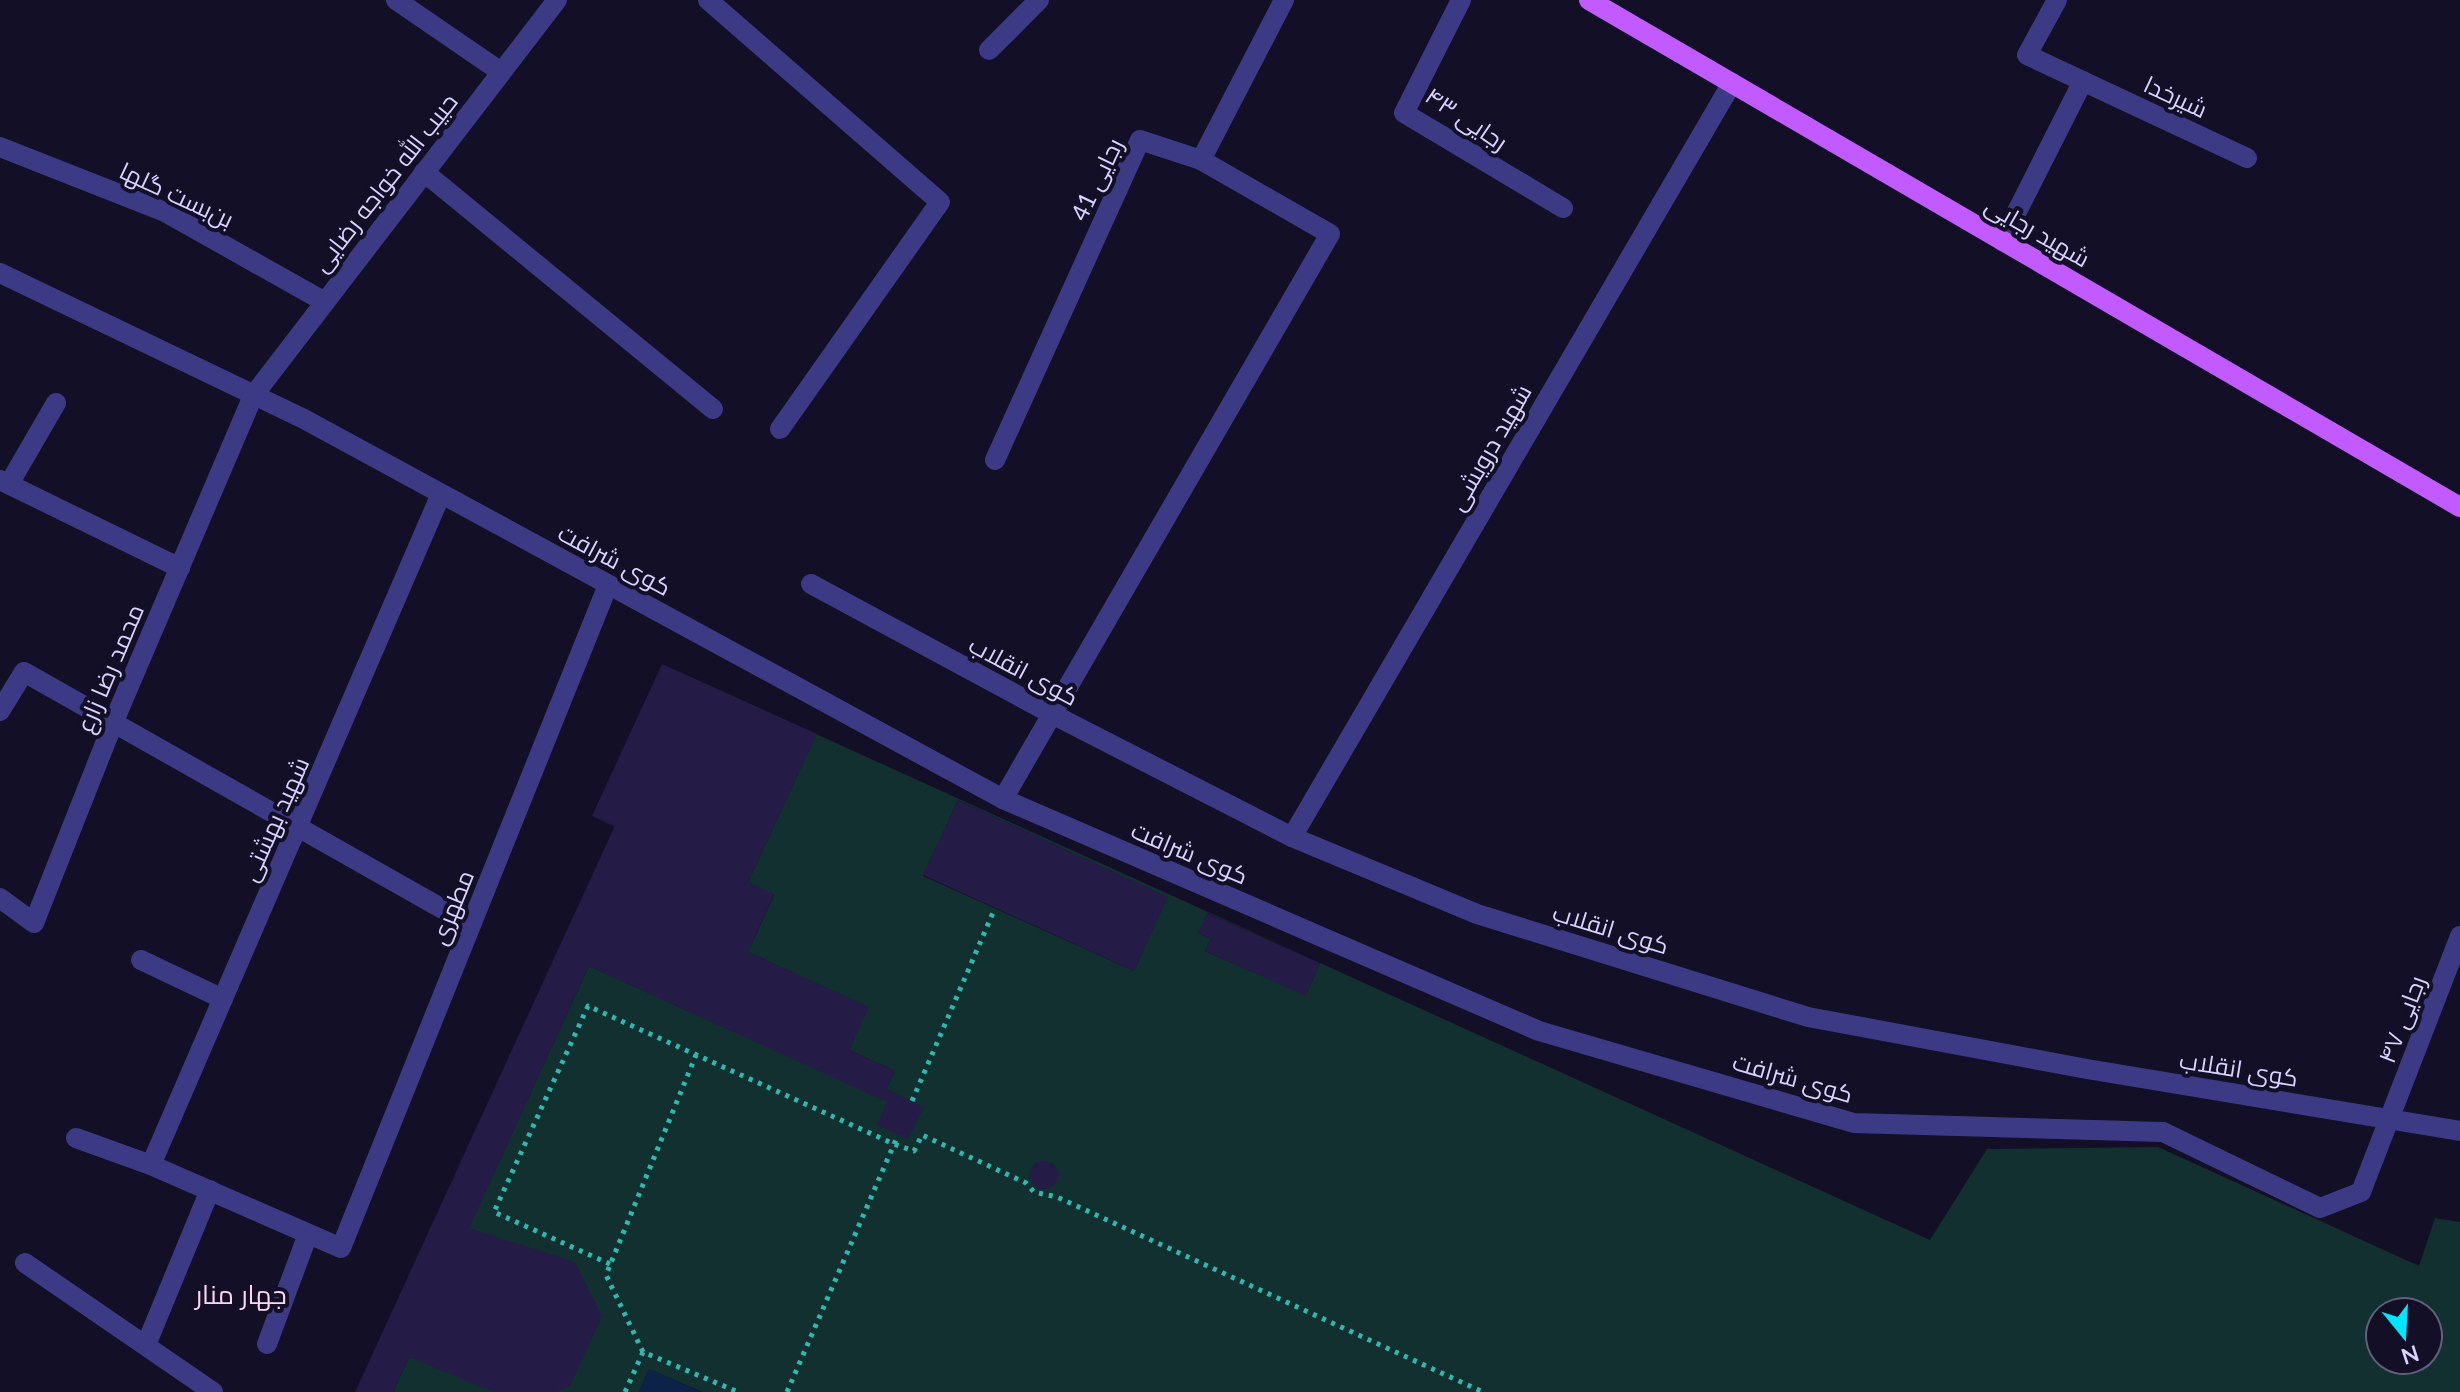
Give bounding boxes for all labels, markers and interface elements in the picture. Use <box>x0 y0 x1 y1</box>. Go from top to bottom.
street label: شیرخدا <box>2140 69 2212 123</box>
street label: رجایی ۴۳ <box>1420 80 1514 157</box>
street label: حبیب الله خواجه رضایی <box>305 87 464 278</box>
street label: رجایی 41 <box>1064 133 1129 225</box>
street label: بن‌بست گلها <box>115 155 239 234</box>
street label: شهید رجایی <box>1980 189 2096 273</box>
street label: شهید درویشی <box>1441 379 1538 516</box>
street label: کوی شرافت <box>553 517 676 602</box>
street label: محمد رضا زارع <box>69 599 152 738</box>
street label: کوی انقلاب <box>964 629 1084 712</box>
street label: شهید بهشتی <box>234 752 315 886</box>
street label: کوی شرافت <box>1127 814 1253 890</box>
street label: مطهری <box>423 865 480 949</box>
street label: کوی انقلاب <box>1549 897 1673 960</box>
street label: رجایی ۴۷ <box>2371 971 2432 1067</box>
street label: کوی انقلاب <box>2177 1044 2300 1093</box>
street label: کوی شرافت <box>1729 1046 1856 1109</box>
district label: جهار منار <box>193 1278 287 1311</box>
north arrow <box>2364 1296 2444 1376</box>
text: N <box>2398 1340 2423 1371</box>

